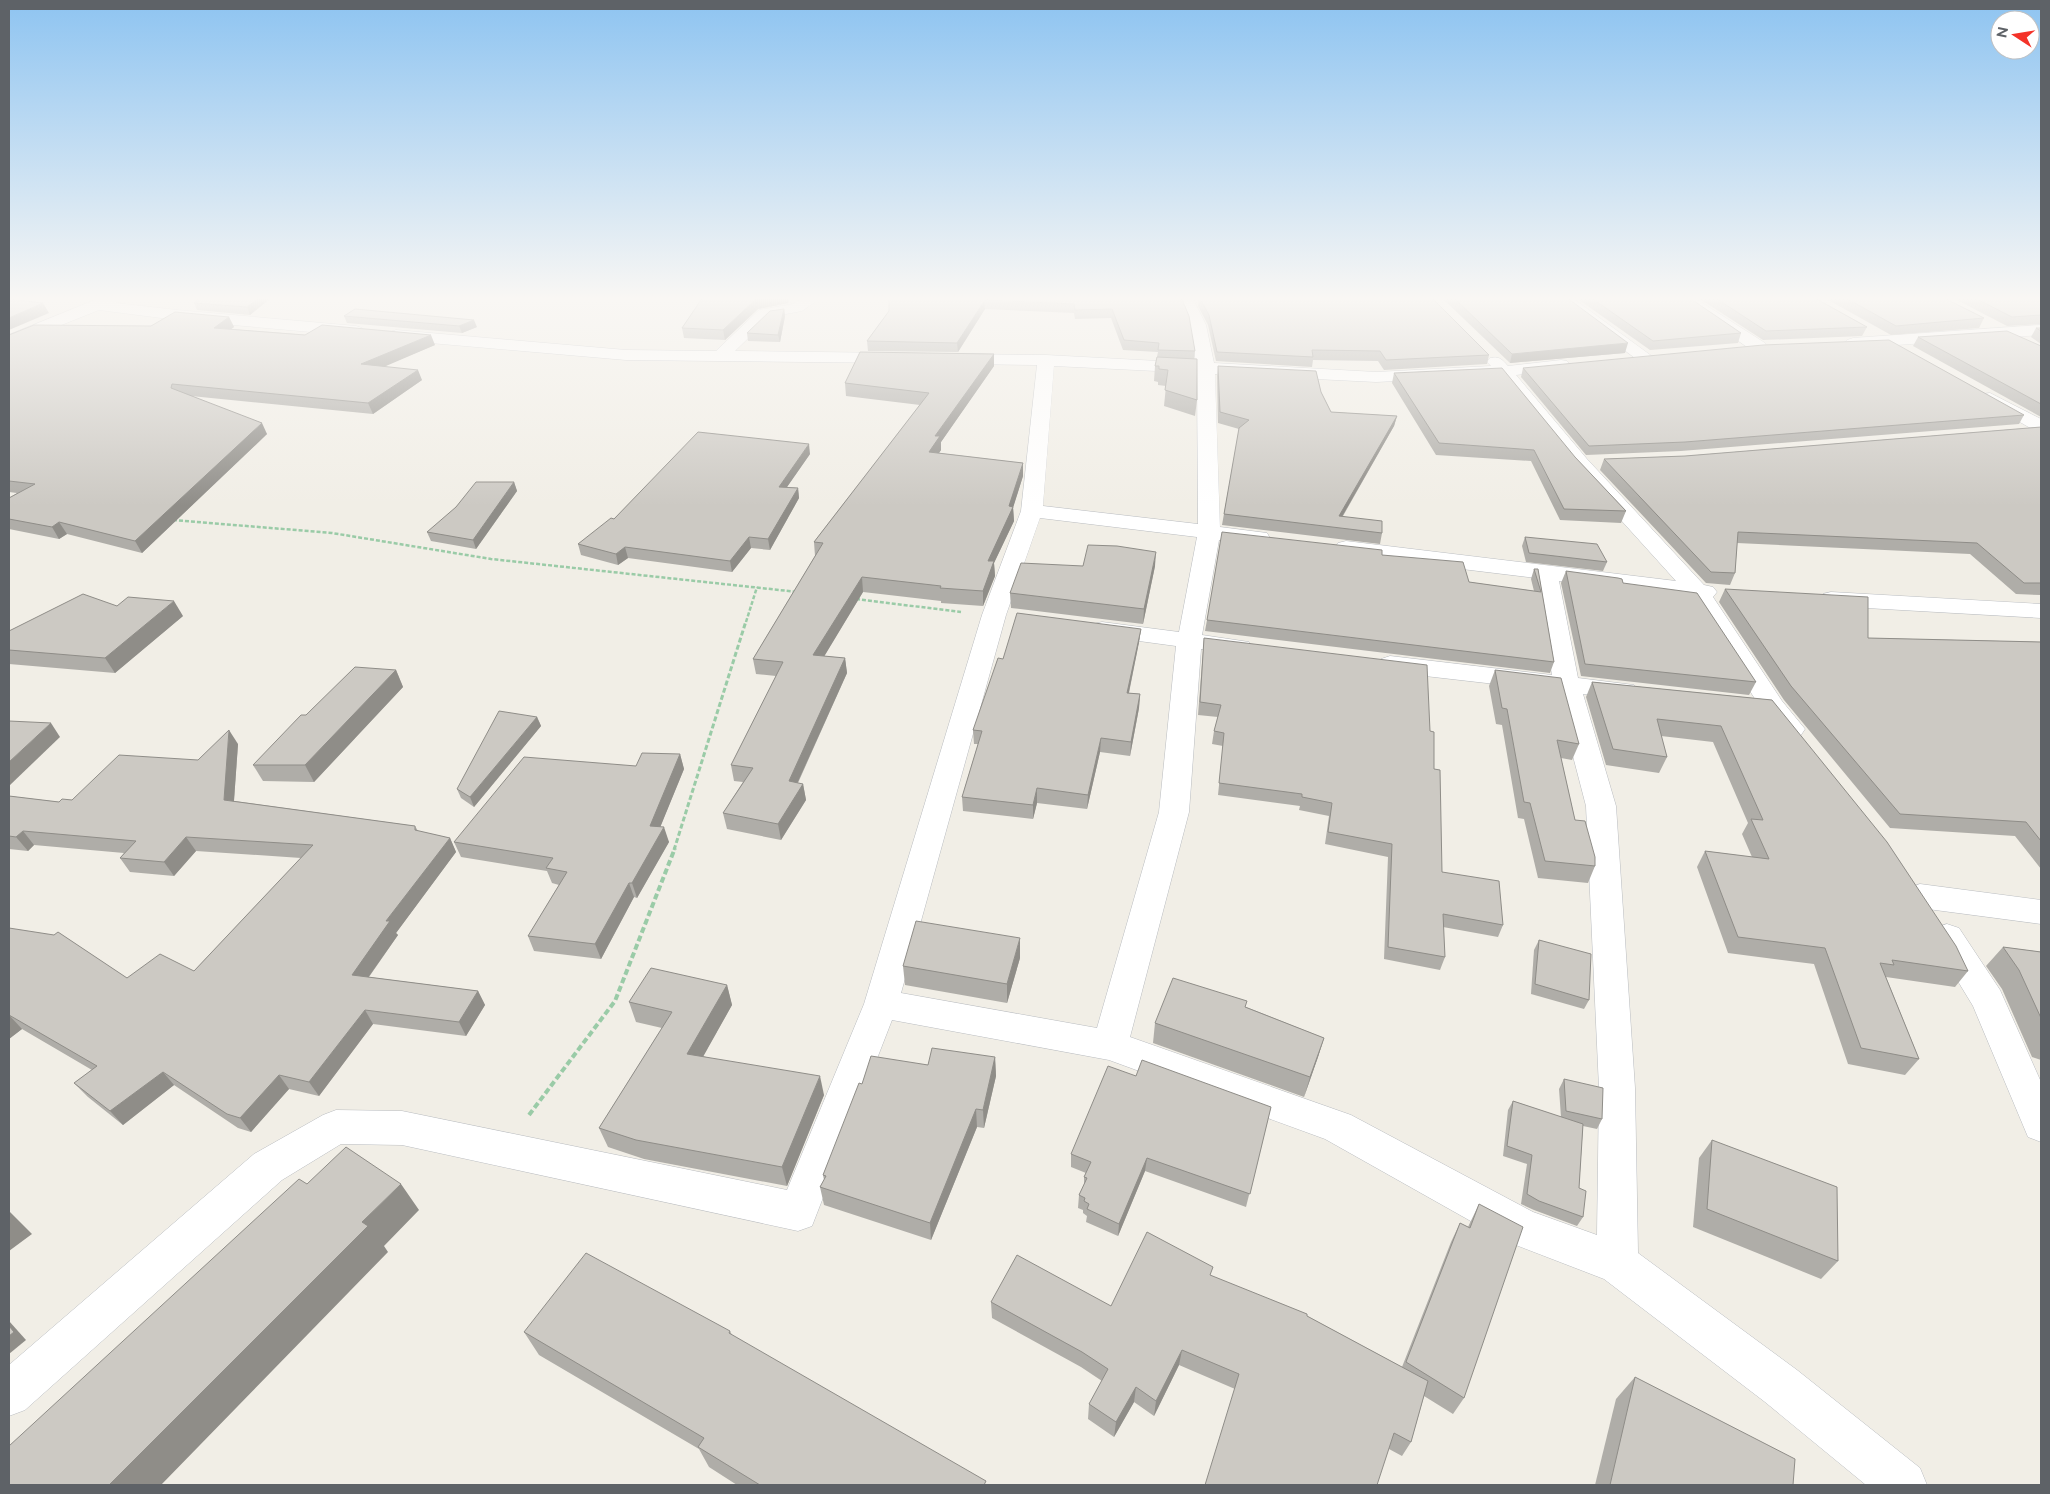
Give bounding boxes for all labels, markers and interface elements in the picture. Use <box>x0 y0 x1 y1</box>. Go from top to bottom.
north arrow <box>1990 10 2040 60</box>
text: N <box>1993 25 2011 39</box>

